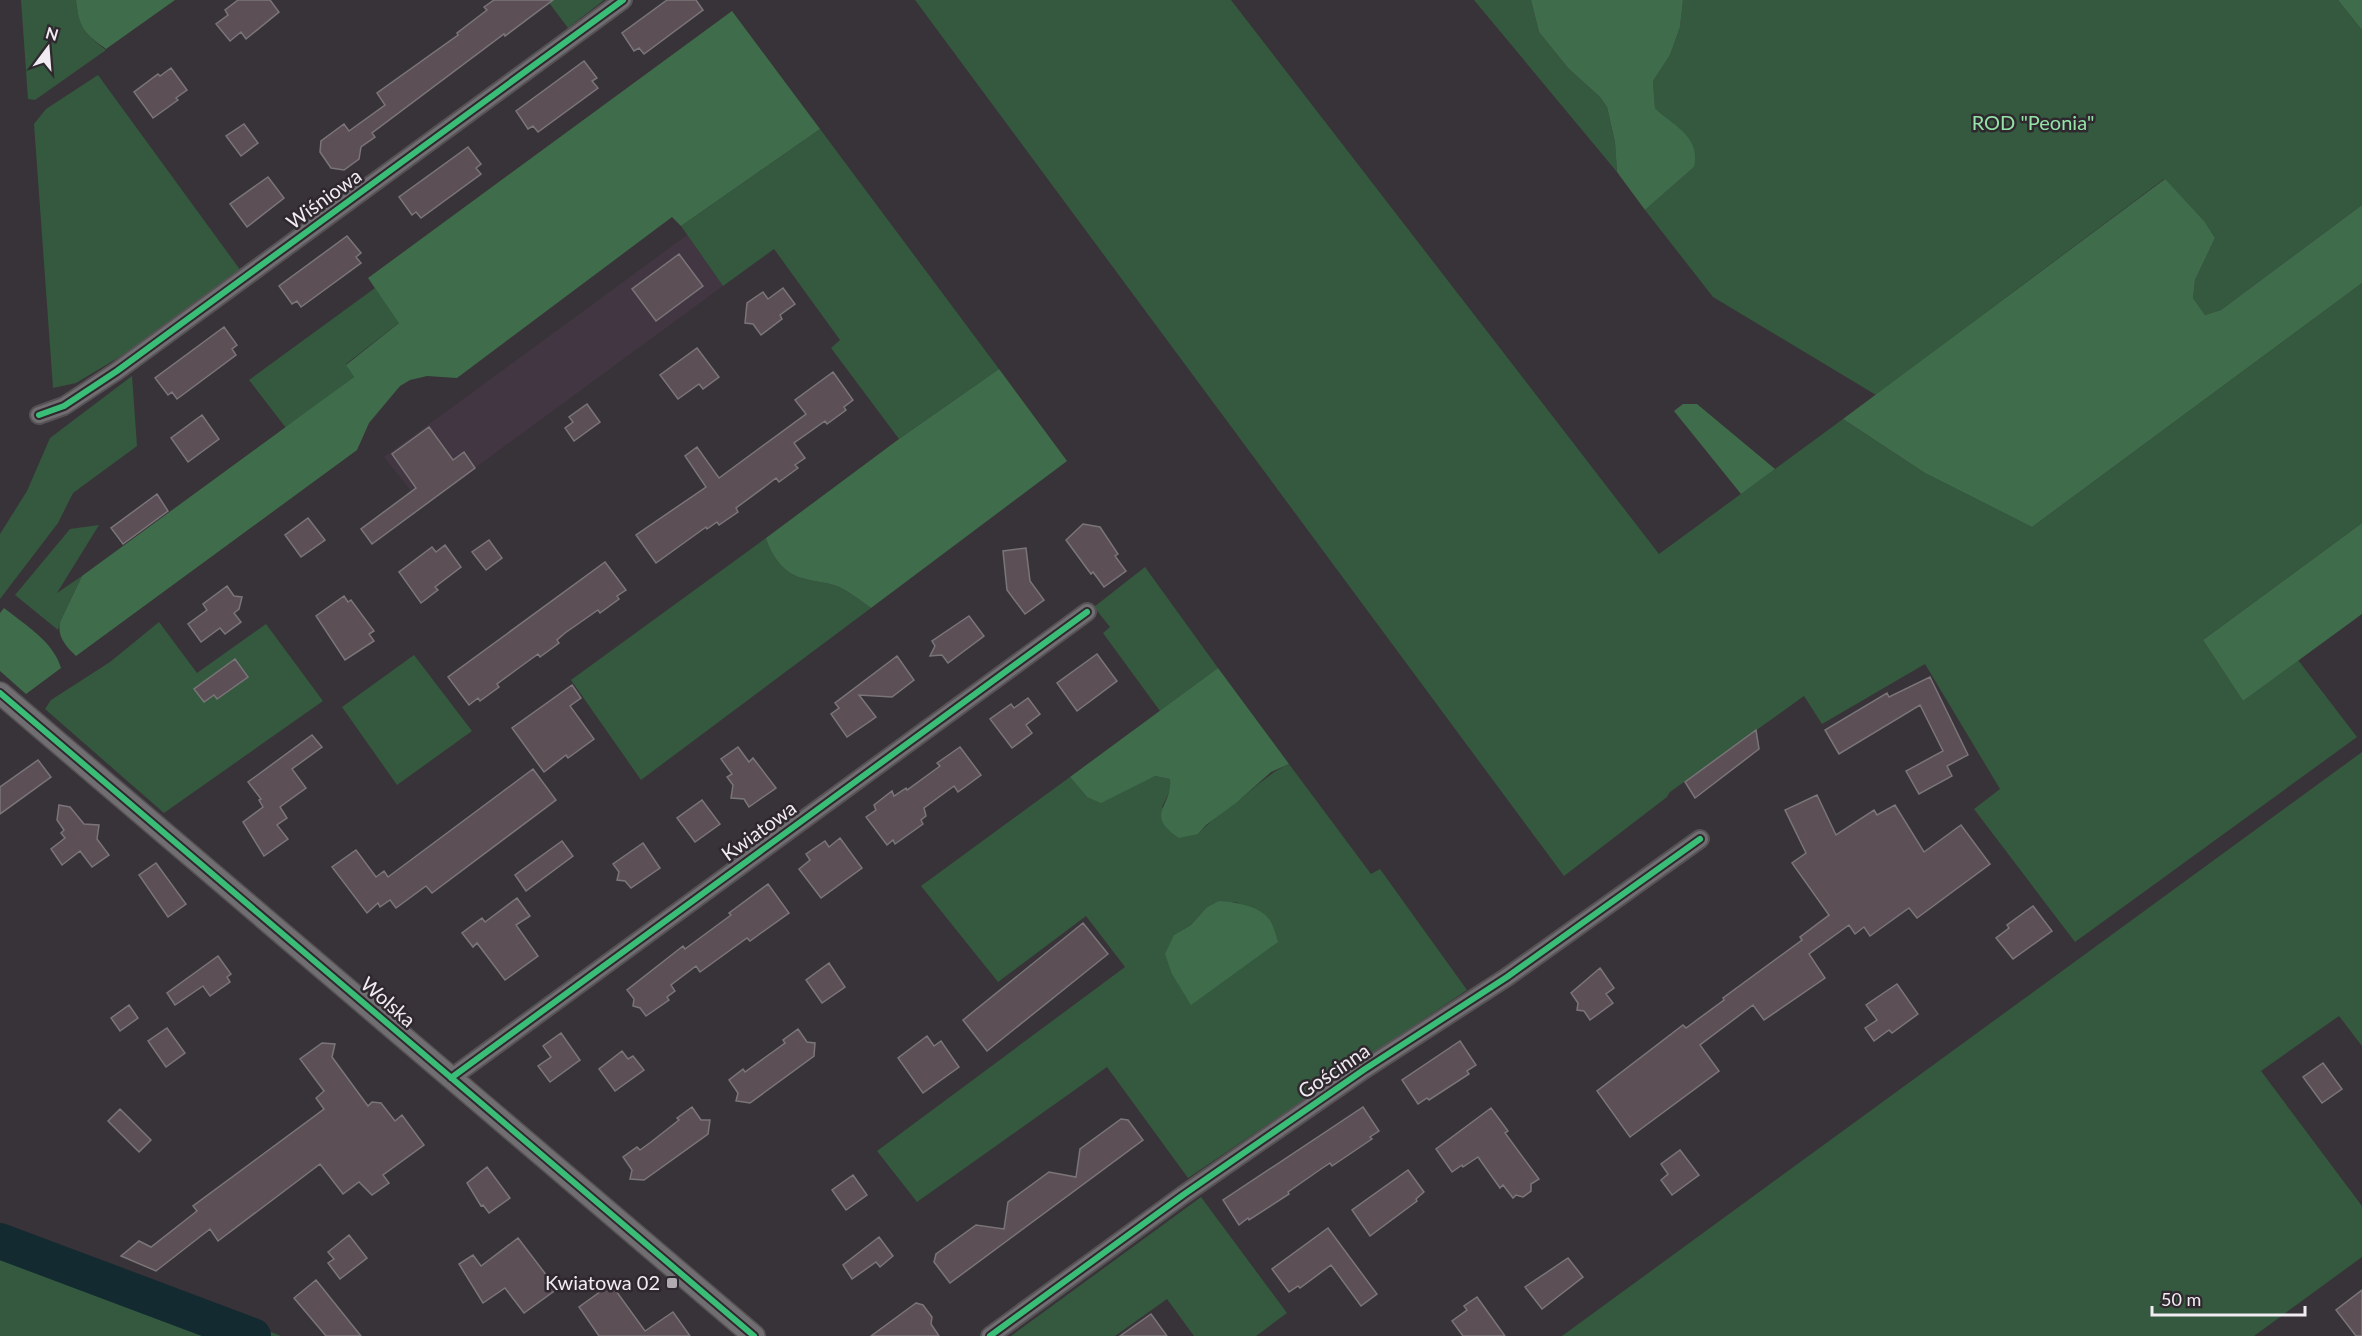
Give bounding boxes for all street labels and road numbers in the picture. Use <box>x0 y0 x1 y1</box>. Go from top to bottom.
street label: Wiśniowa <box>281 163 366 233</box>
street label: Kwiatowa <box>716 795 801 865</box>
street label: Wolska <box>356 971 421 1031</box>
street label: Gościnna <box>1293 1038 1374 1103</box>

